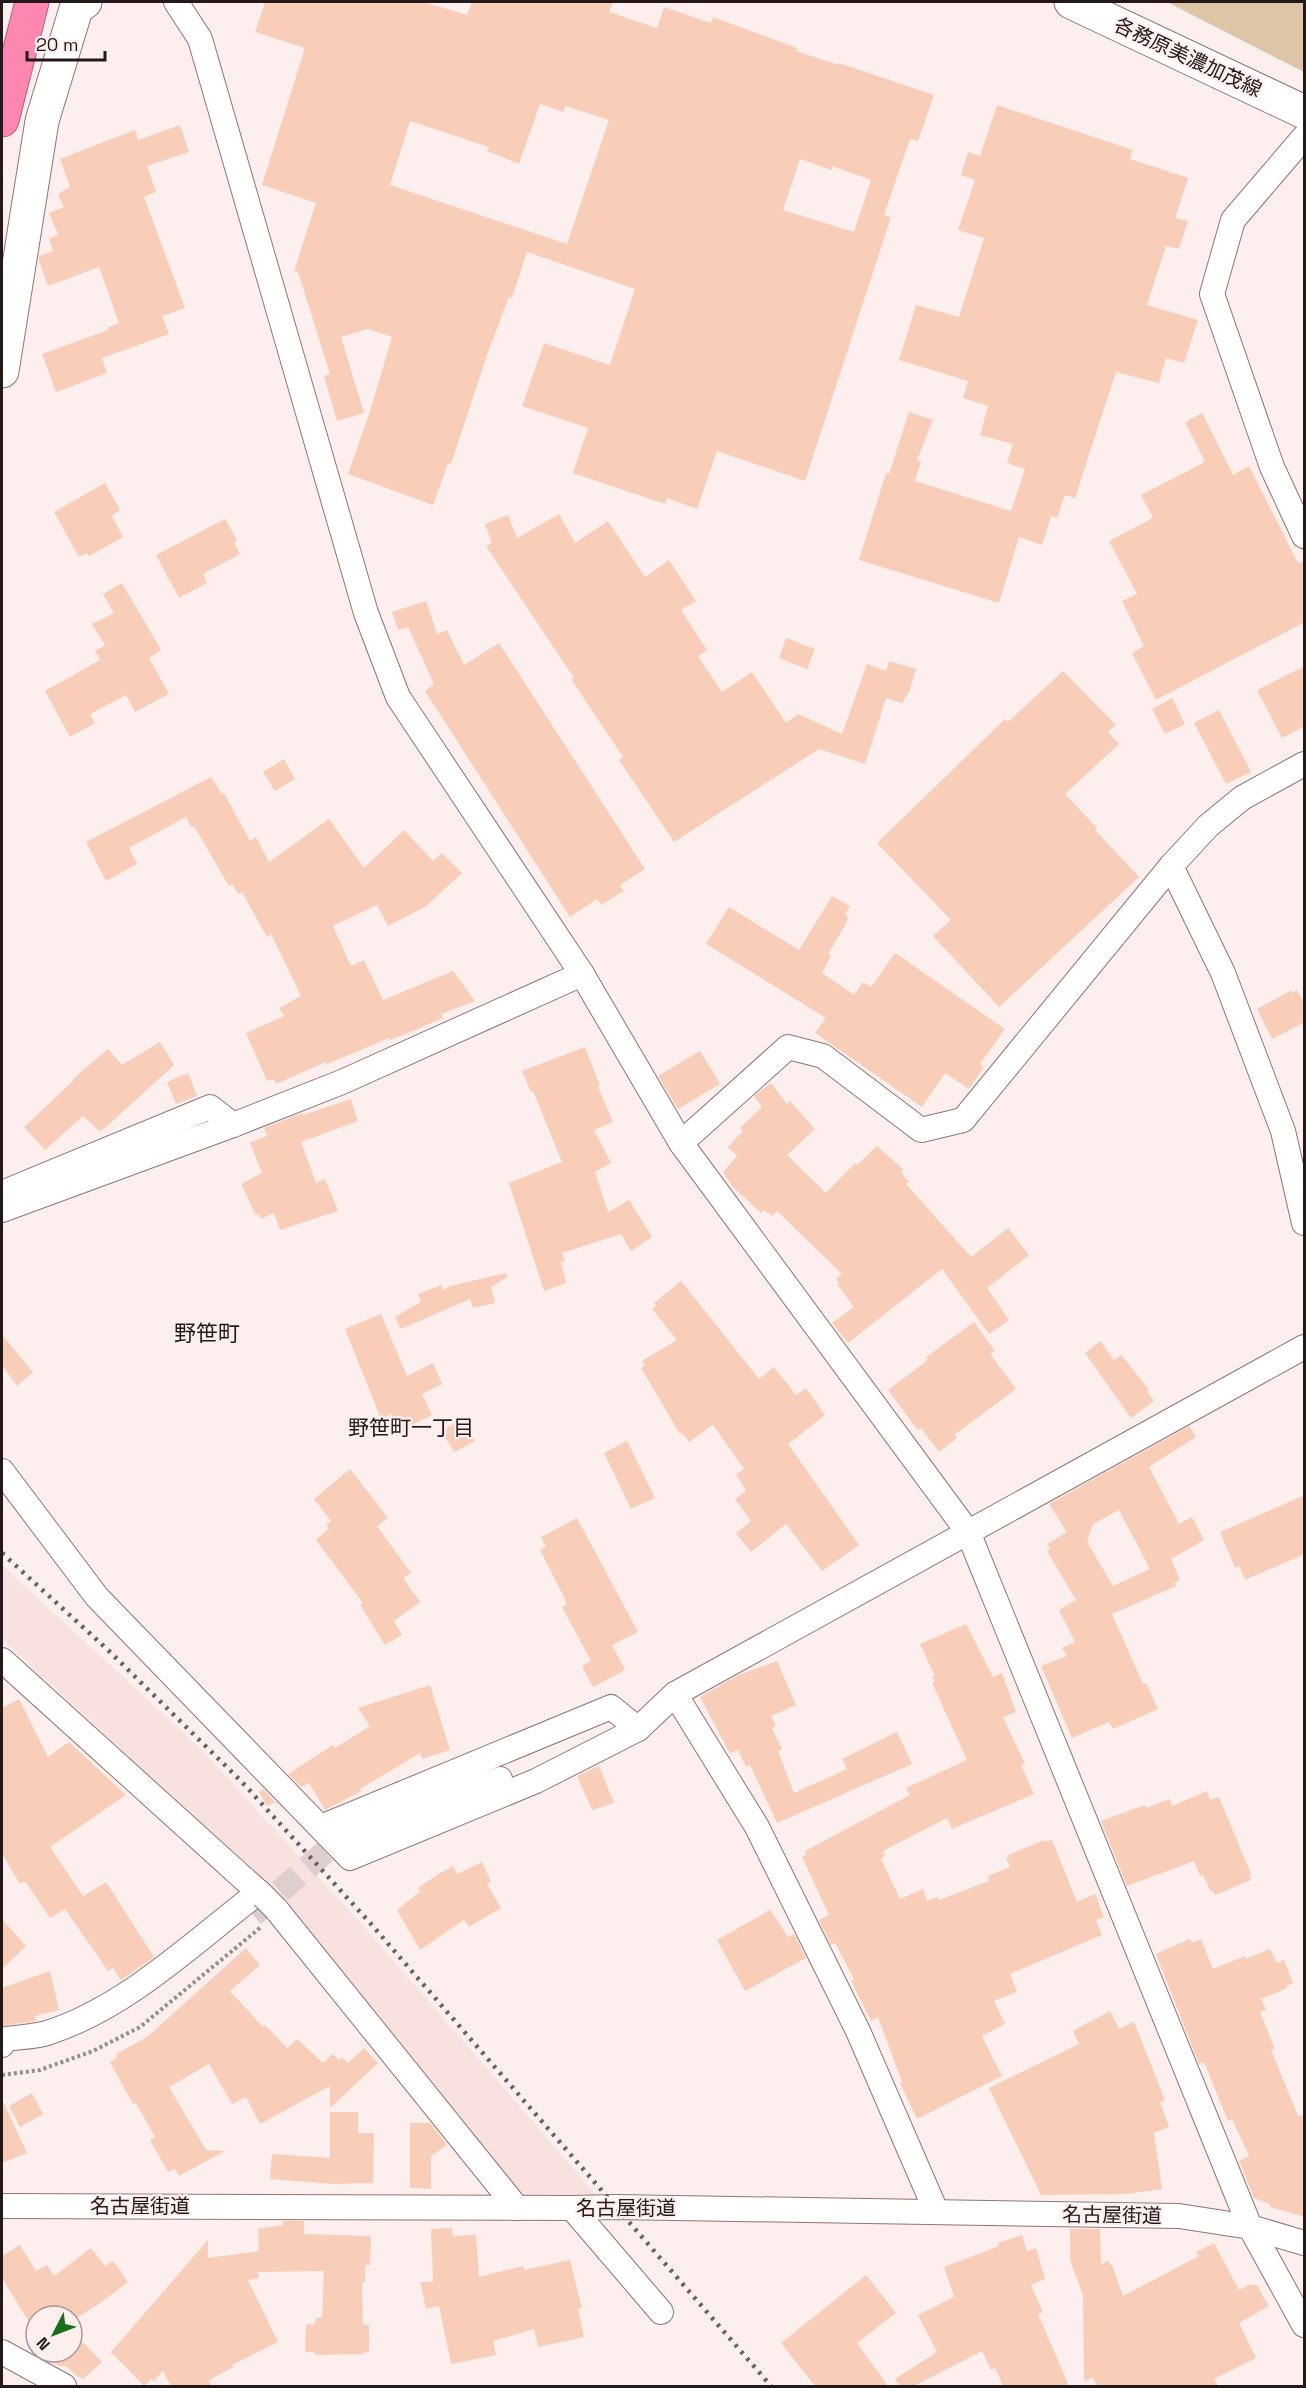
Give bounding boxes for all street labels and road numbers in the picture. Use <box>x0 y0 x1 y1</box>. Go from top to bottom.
street label: 各務原美濃加茂線 <box>1110 11 1266 103</box>
street label: 名古屋街道 <box>90 2193 190 2219</box>
street label: 名古屋街道 <box>576 2195 676 2221</box>
street label: 名古屋街道 <box>1062 2201 1162 2229</box>

